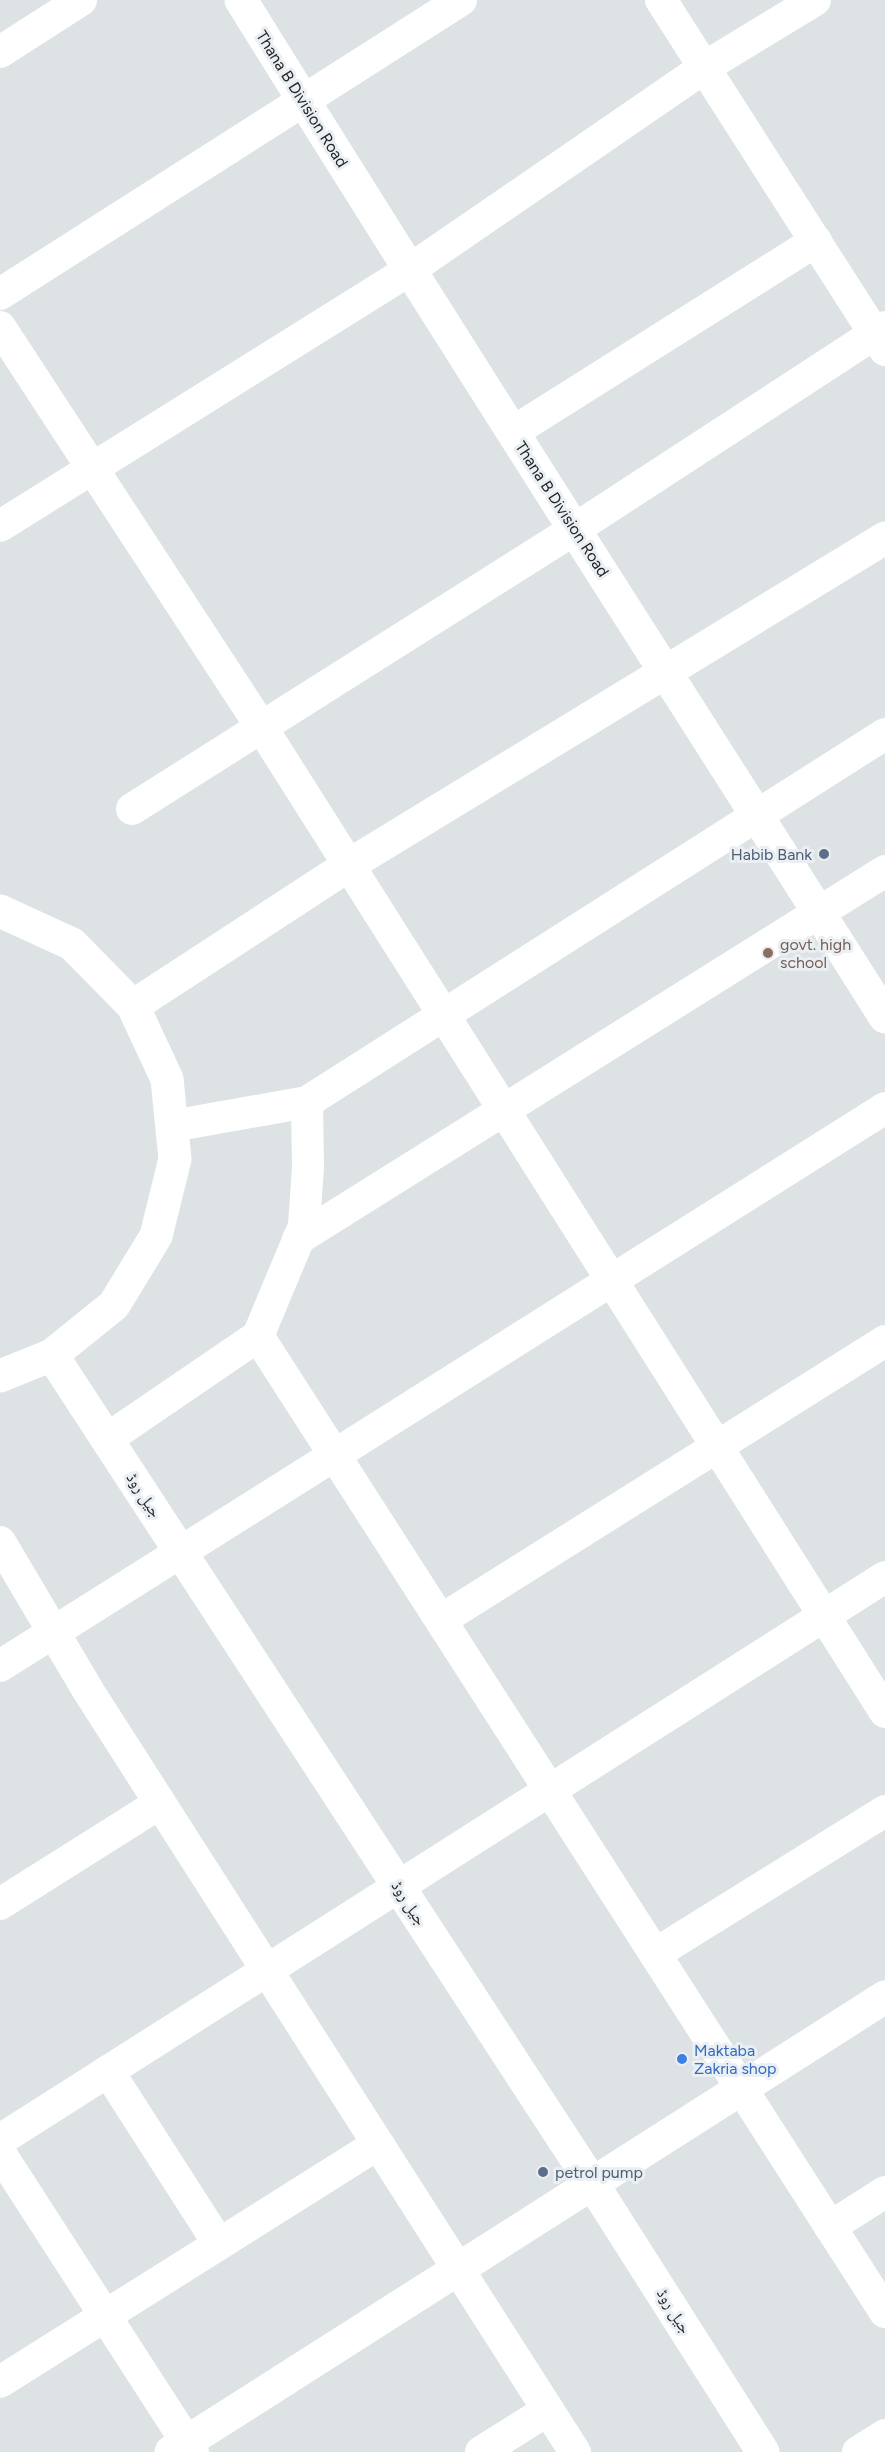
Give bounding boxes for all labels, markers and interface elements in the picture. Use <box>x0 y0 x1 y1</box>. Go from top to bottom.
street label: Thana B Division Road <box>252 27 352 171</box>
street label: Thana B Division Road <box>511 438 613 580</box>
place label: Habib Bank <box>731 845 812 864</box>
marker: Habib Bank <box>817 847 831 861</box>
place label: govt. high school <box>780 935 851 972</box>
marker: govt. high school <box>761 946 775 960</box>
street label: جیل روڈ <box>122 1469 165 1522</box>
street label: جیل روڈ <box>387 1877 430 1930</box>
place label: Maktaba Zakria shop <box>694 2041 777 2078</box>
marker: Maktaba Zakria shop <box>675 2052 689 2066</box>
place label: petrol pump <box>555 2163 643 2182</box>
marker: petrol pump <box>536 2165 550 2179</box>
street label: جیل روڈ <box>652 2285 695 2338</box>

